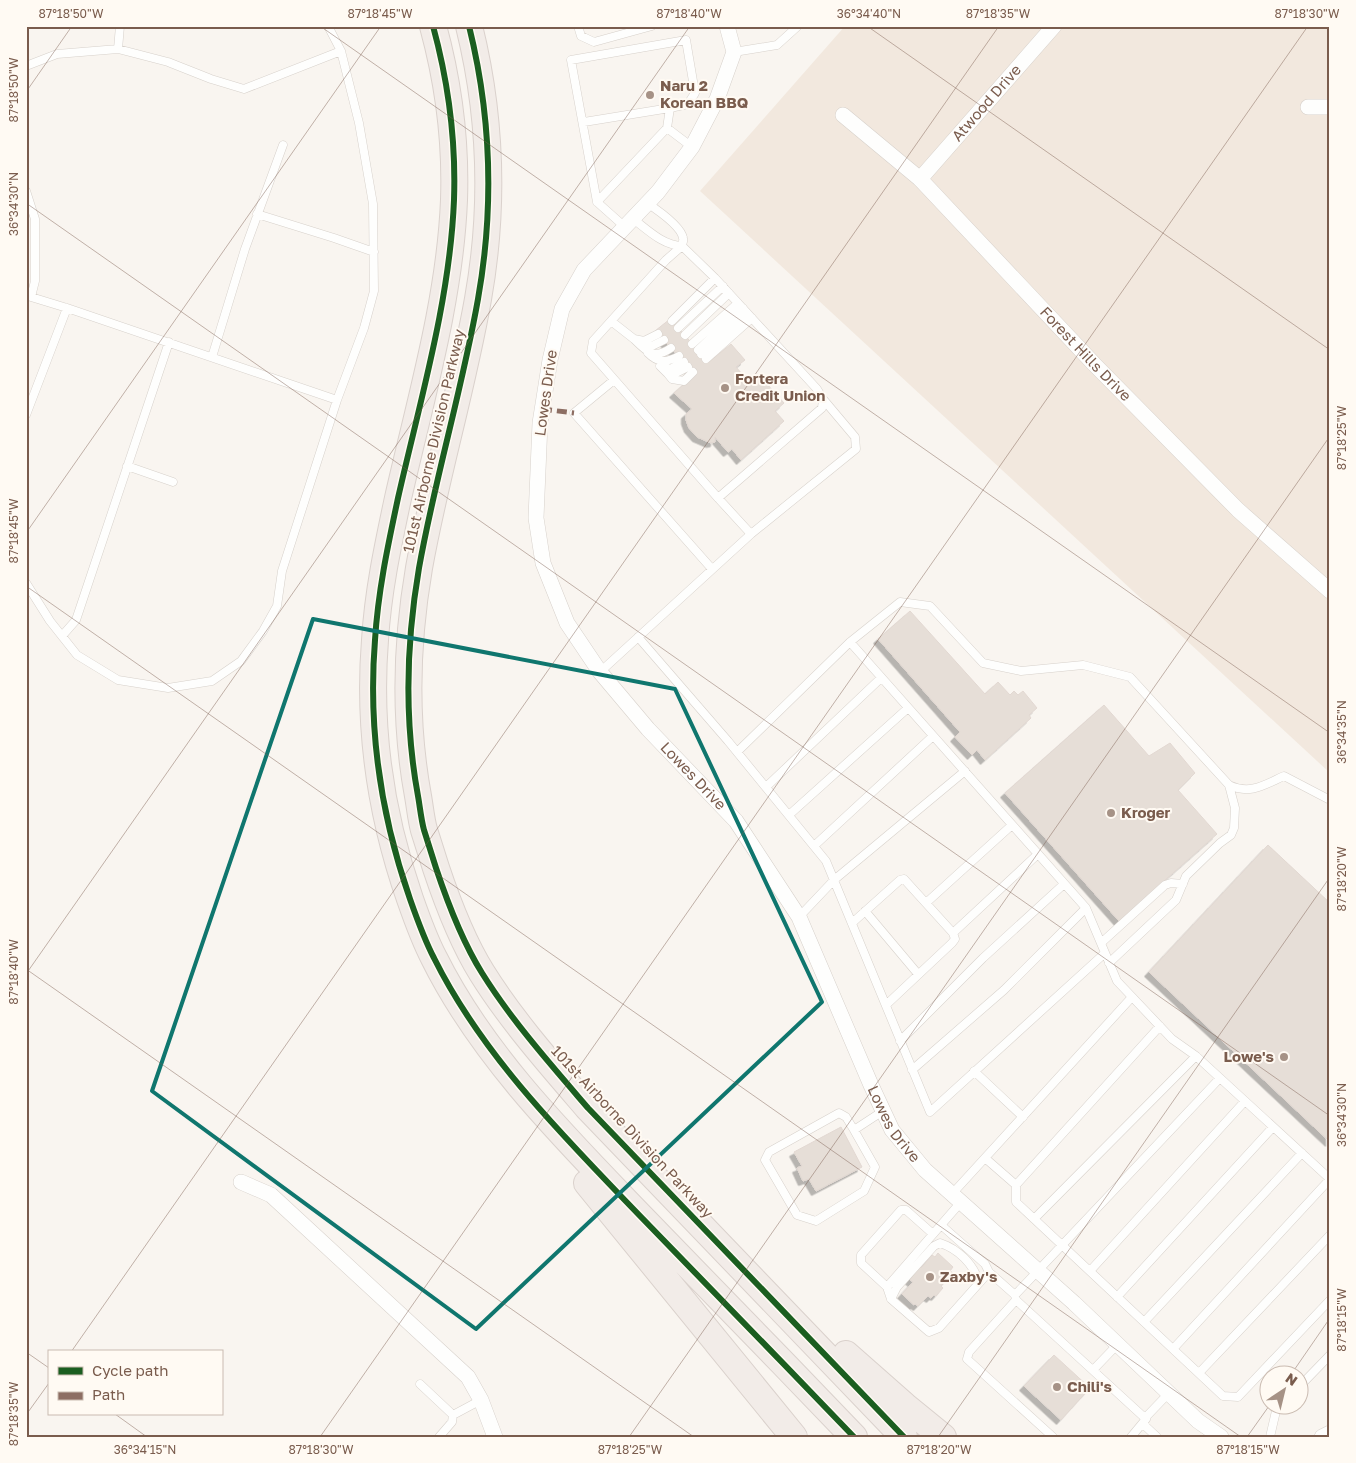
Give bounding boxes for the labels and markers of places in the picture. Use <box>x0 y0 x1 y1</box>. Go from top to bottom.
place label: Naru 2 Korean BBQ <box>660 76 748 111</box>
marker: Naru 2 Korean BBQ <box>644 89 656 101</box>
place label: Fortera Credit Union <box>735 369 825 404</box>
marker: Fortera Credit Union <box>719 382 731 394</box>
place label: Kroger <box>1121 803 1171 821</box>
marker: Kroger <box>1105 807 1117 819</box>
place label: Lowe's <box>1223 1047 1274 1065</box>
marker: Lowe's <box>1278 1051 1290 1063</box>
place label: Zaxby's <box>940 1267 997 1285</box>
marker: Zaxby's <box>924 1271 936 1283</box>
place label: Chili's <box>1067 1377 1112 1395</box>
marker: Chili's <box>1051 1381 1063 1393</box>

